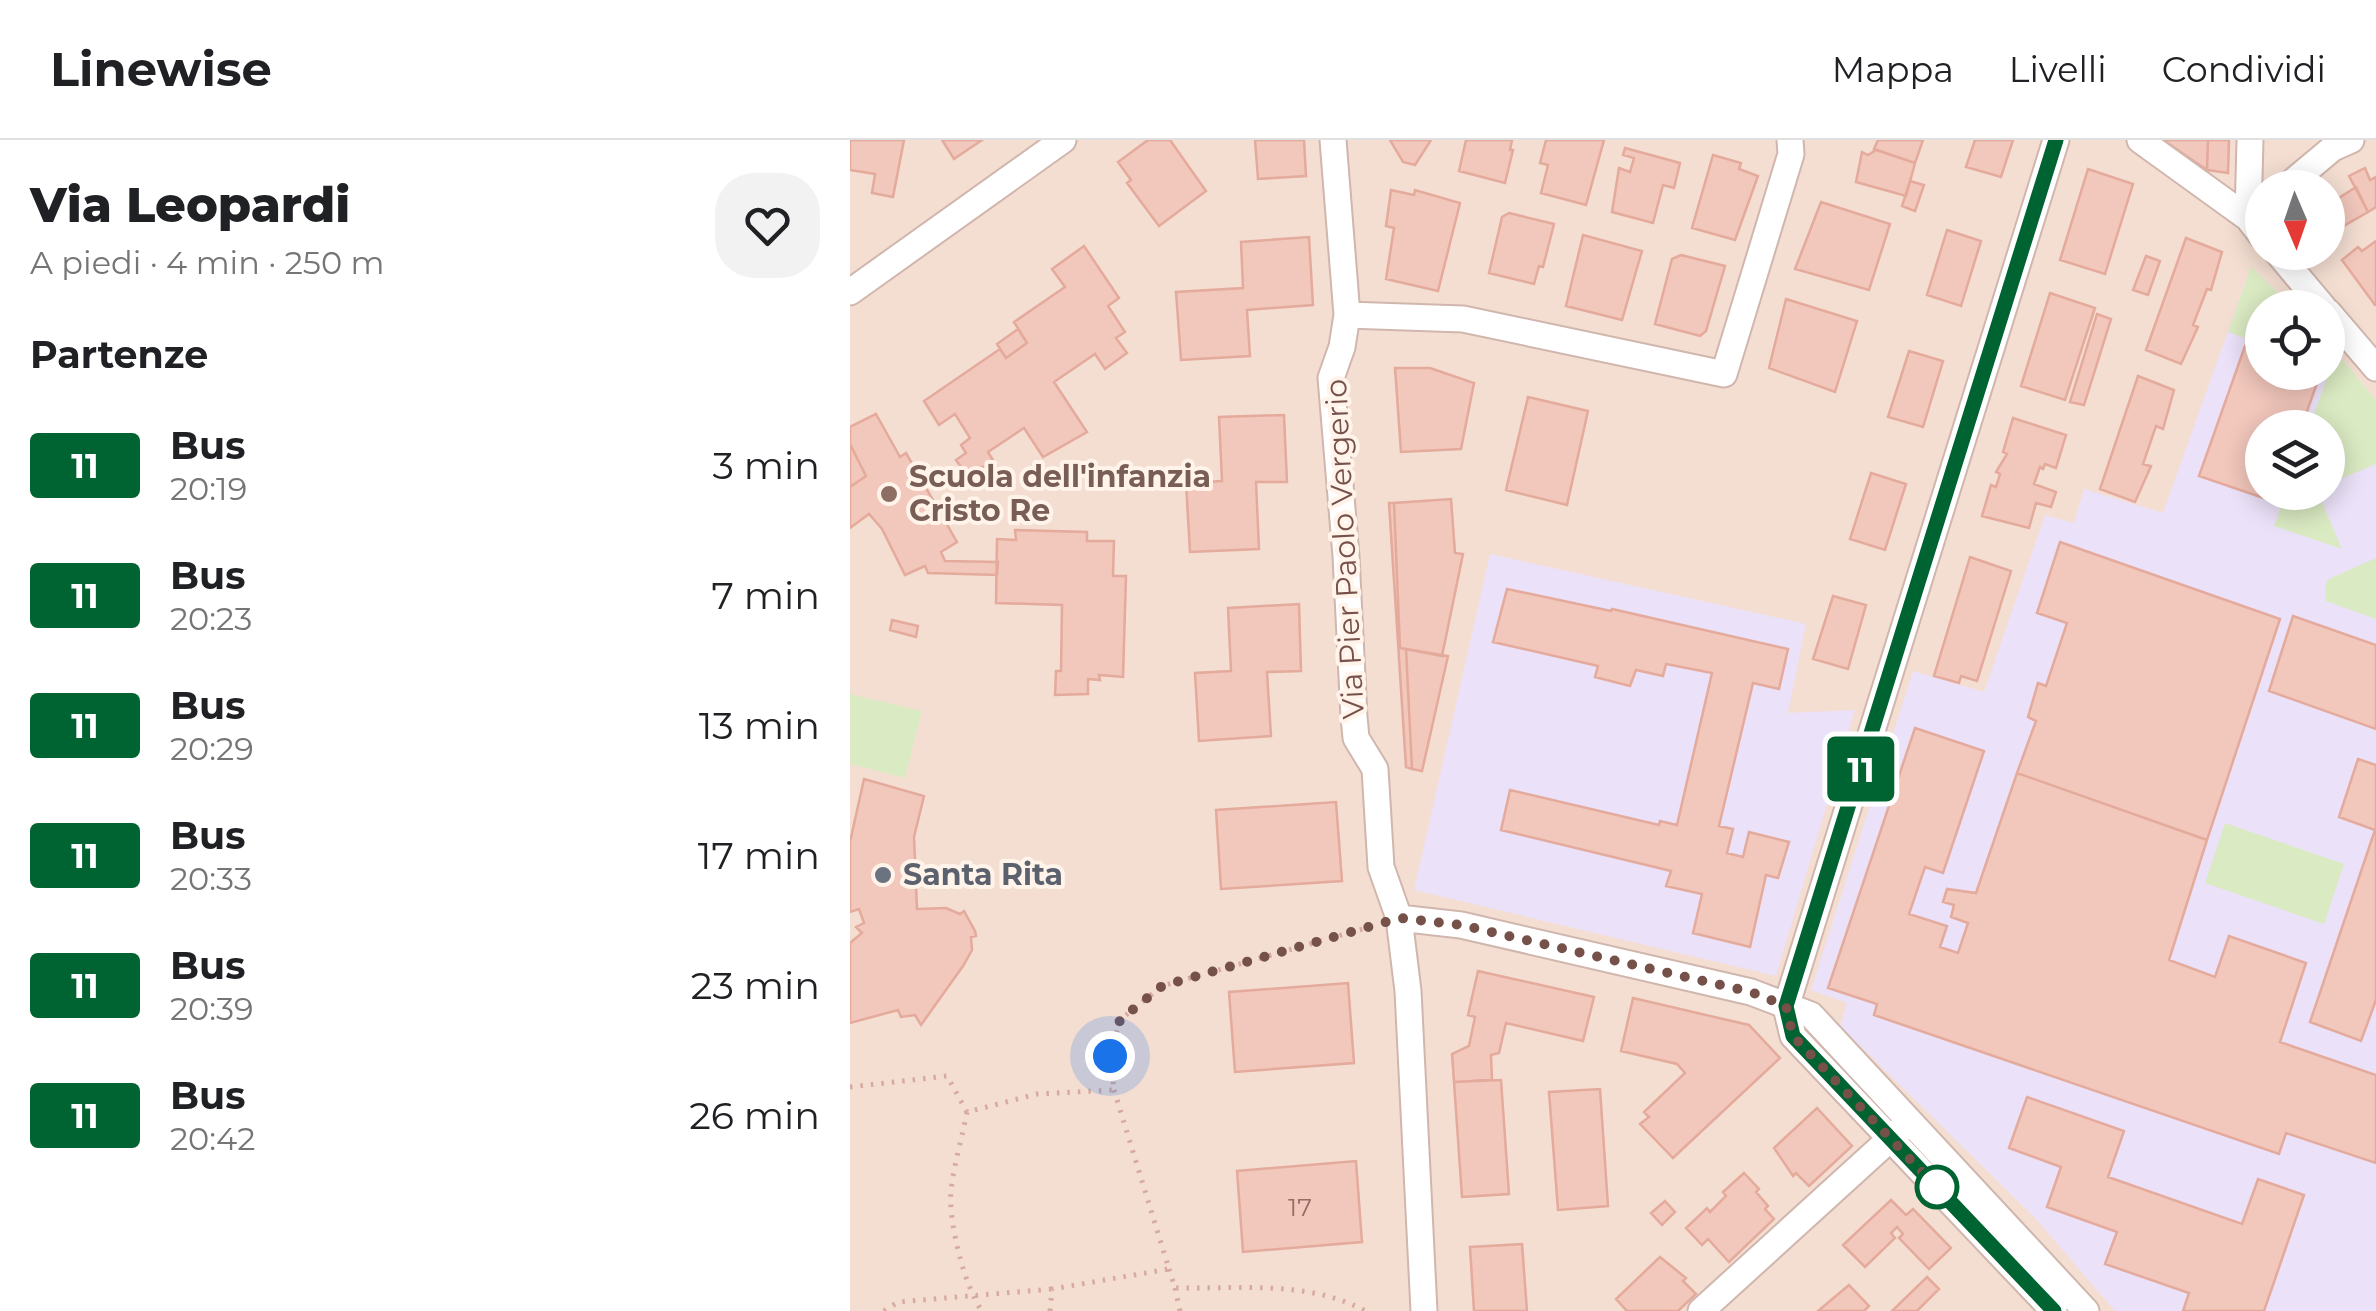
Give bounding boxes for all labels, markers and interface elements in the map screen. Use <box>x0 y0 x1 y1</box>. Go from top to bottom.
text: Linewise <box>50 40 272 98</box>
text: Mappa <box>1832 48 1954 91</box>
text: Livelli <box>2009 48 2107 91</box>
text: Condividi <box>2162 48 2326 91</box>
north arrow <box>2245 170 2345 270</box>
map controls <box>2245 170 2345 510</box>
button: heart <box>715 173 820 278</box>
text: Via Leopardi <box>30 176 350 234</box>
text: A piedi · 4 min · 250 m <box>30 243 384 282</box>
button: locate <box>2245 290 2345 390</box>
text: Partenze <box>30 331 208 378</box>
street label: Via Pier Paolo Vergerio <box>1317 378 1372 720</box>
button: layers <box>2245 410 2345 510</box>
text: Bus <box>170 422 245 469</box>
text: 3 min <box>712 442 820 489</box>
text: 11 <box>71 444 99 487</box>
place label: Scuola dell'infanzia Cristo Re <box>909 458 1211 529</box>
text: 20:19 <box>170 469 247 508</box>
marker: Scuola dell'infanzia Cristo Re <box>878 483 900 505</box>
text: Bus <box>170 552 245 599</box>
text: 7 min <box>711 572 820 619</box>
text: 11 <box>71 574 99 617</box>
text: 20:23 <box>170 599 252 638</box>
text: Bus <box>170 682 245 729</box>
text: 13 min <box>699 702 820 749</box>
text: 11 <box>71 704 99 747</box>
text: 20:29 <box>170 729 254 768</box>
line badge: 11 <box>1816 736 1906 802</box>
text: 11 <box>1847 748 1875 791</box>
text: Bus <box>170 812 245 859</box>
text: 17 min <box>698 832 820 879</box>
text: 11 <box>71 834 99 877</box>
place label: Santa Rita <box>903 856 1063 893</box>
text: 20:33 <box>170 859 252 898</box>
marker: Santa Rita <box>872 864 894 886</box>
text: Bus <box>170 942 245 989</box>
text: 23 min <box>691 962 820 1009</box>
text: 11 <box>71 964 99 1007</box>
text: 20:39 <box>170 989 254 1028</box>
your location <box>1085 1031 1135 1081</box>
text: Bus <box>170 1072 245 1119</box>
text: 26 min <box>689 1092 820 1139</box>
text: 11 <box>71 1094 99 1137</box>
text: 20:42 <box>170 1119 255 1158</box>
unlabelled marker <box>1916 1166 1958 1208</box>
house number: 17 <box>1288 1192 1312 1222</box>

